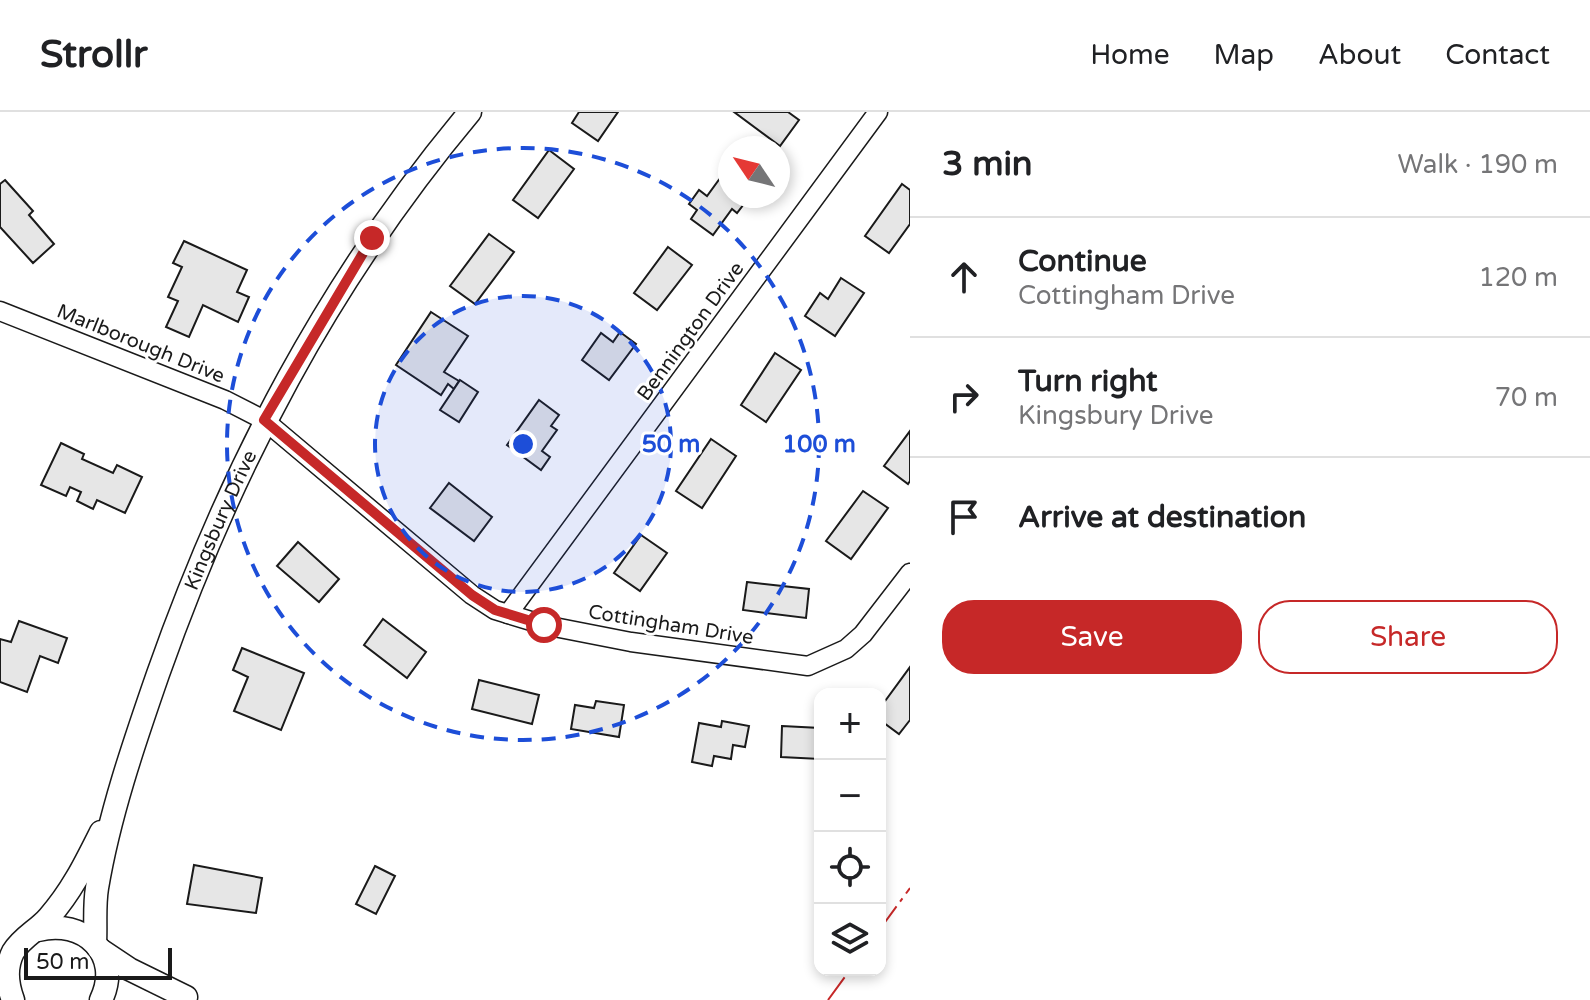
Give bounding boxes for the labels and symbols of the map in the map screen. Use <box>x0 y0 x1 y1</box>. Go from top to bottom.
north arrow <box>718 136 790 208</box>
route end <box>354 220 390 256</box>
street label: Bennington Drive <box>632 258 749 406</box>
street label: Marlborough Drive <box>53 299 228 389</box>
centre of rings <box>509 430 537 458</box>
text: 50 m <box>642 430 700 459</box>
text: 100 m <box>782 430 856 459</box>
street label: Kingsbury Drive <box>180 446 262 594</box>
street label: Cottingham Drive <box>587 600 755 650</box>
route start <box>526 607 562 643</box>
scale bar <box>24 944 172 980</box>

